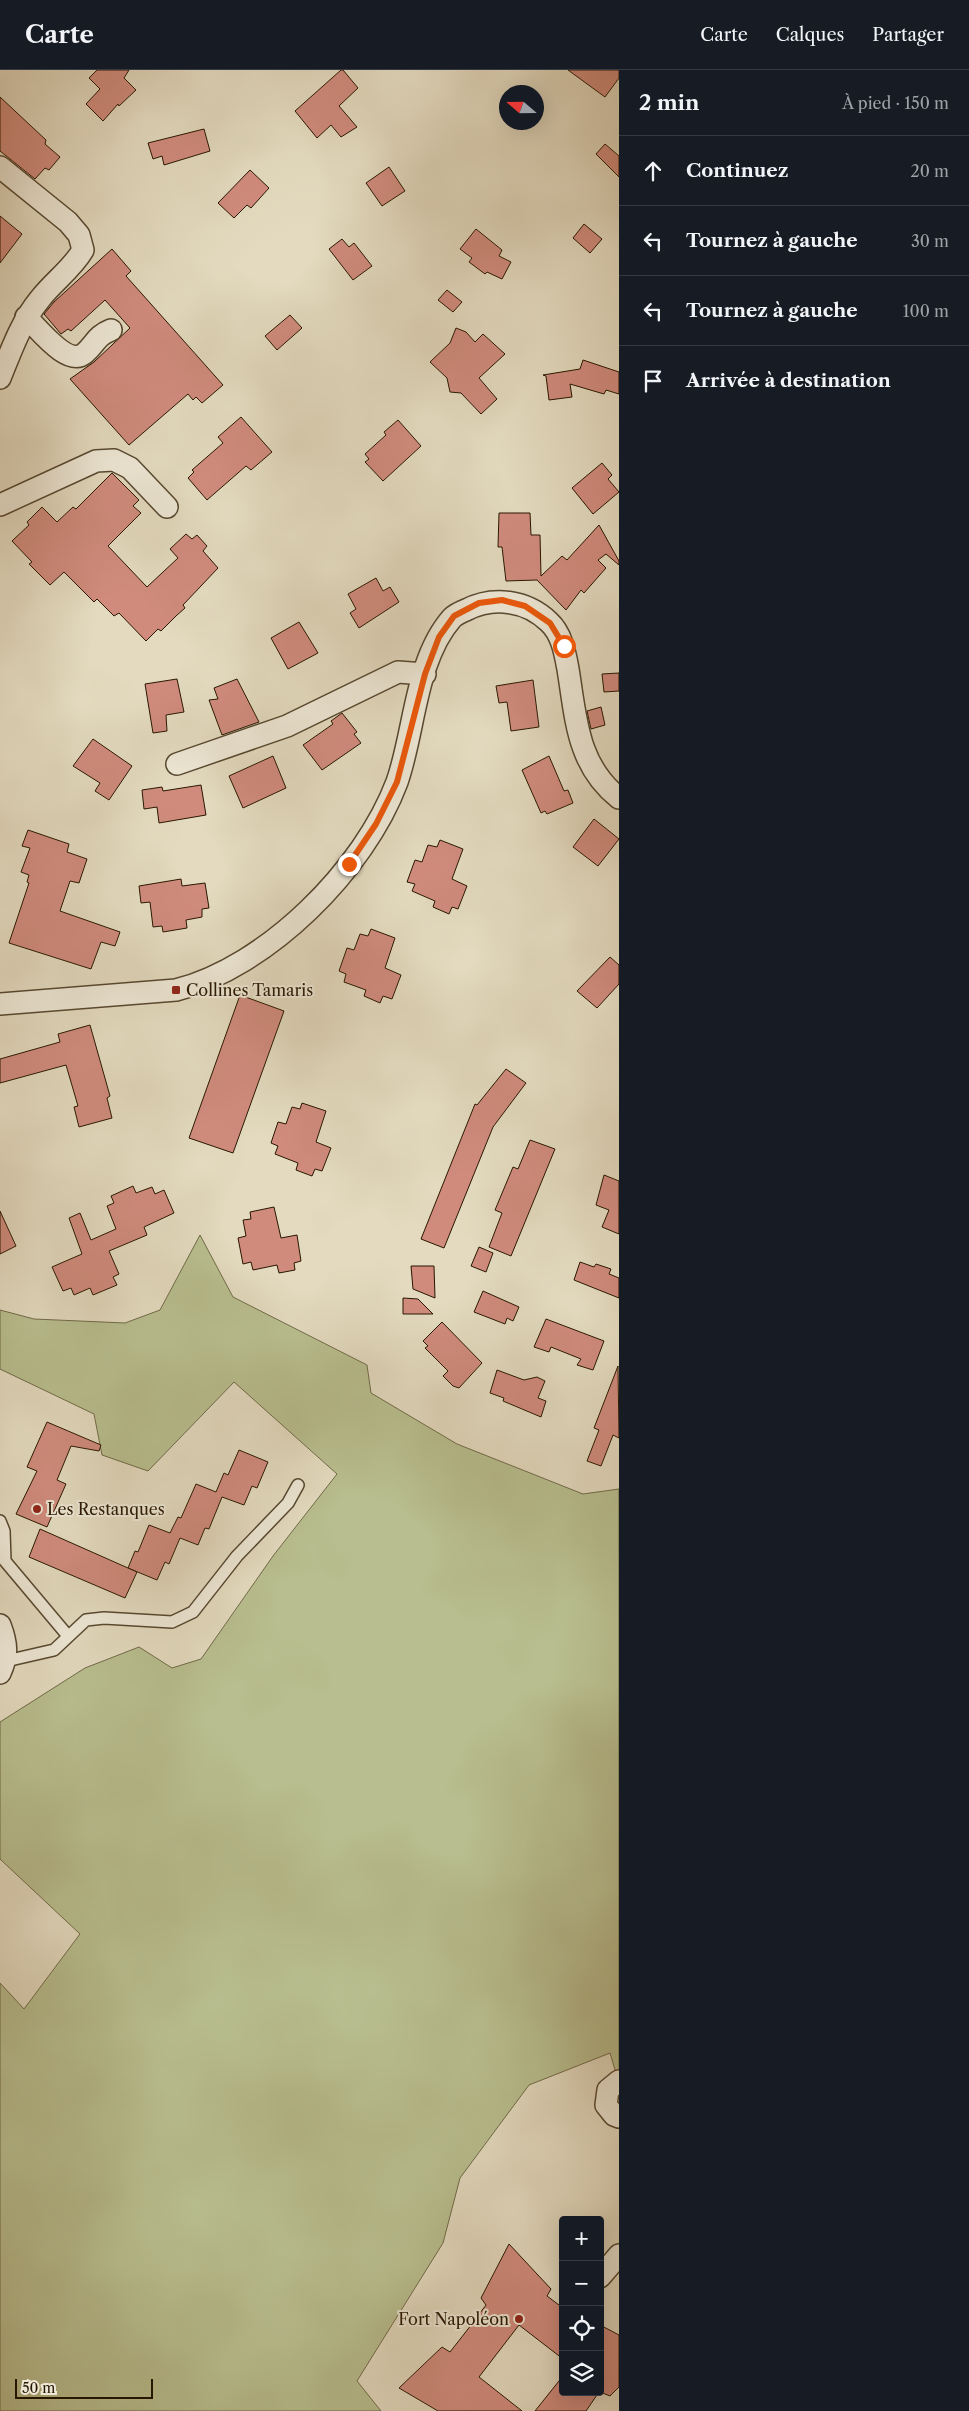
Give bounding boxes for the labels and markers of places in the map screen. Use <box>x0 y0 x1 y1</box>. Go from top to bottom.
place label: Collines Tamaris <box>186 980 313 1000</box>
marker: Collines Tamaris <box>170 984 182 996</box>
place label: Les Restanques <box>47 1499 165 1519</box>
marker: Les Restanques <box>31 1503 43 1515</box>
place label: Fort Napoléon <box>398 2309 509 2329</box>
marker: Fort Napoléon <box>513 2313 525 2325</box>

